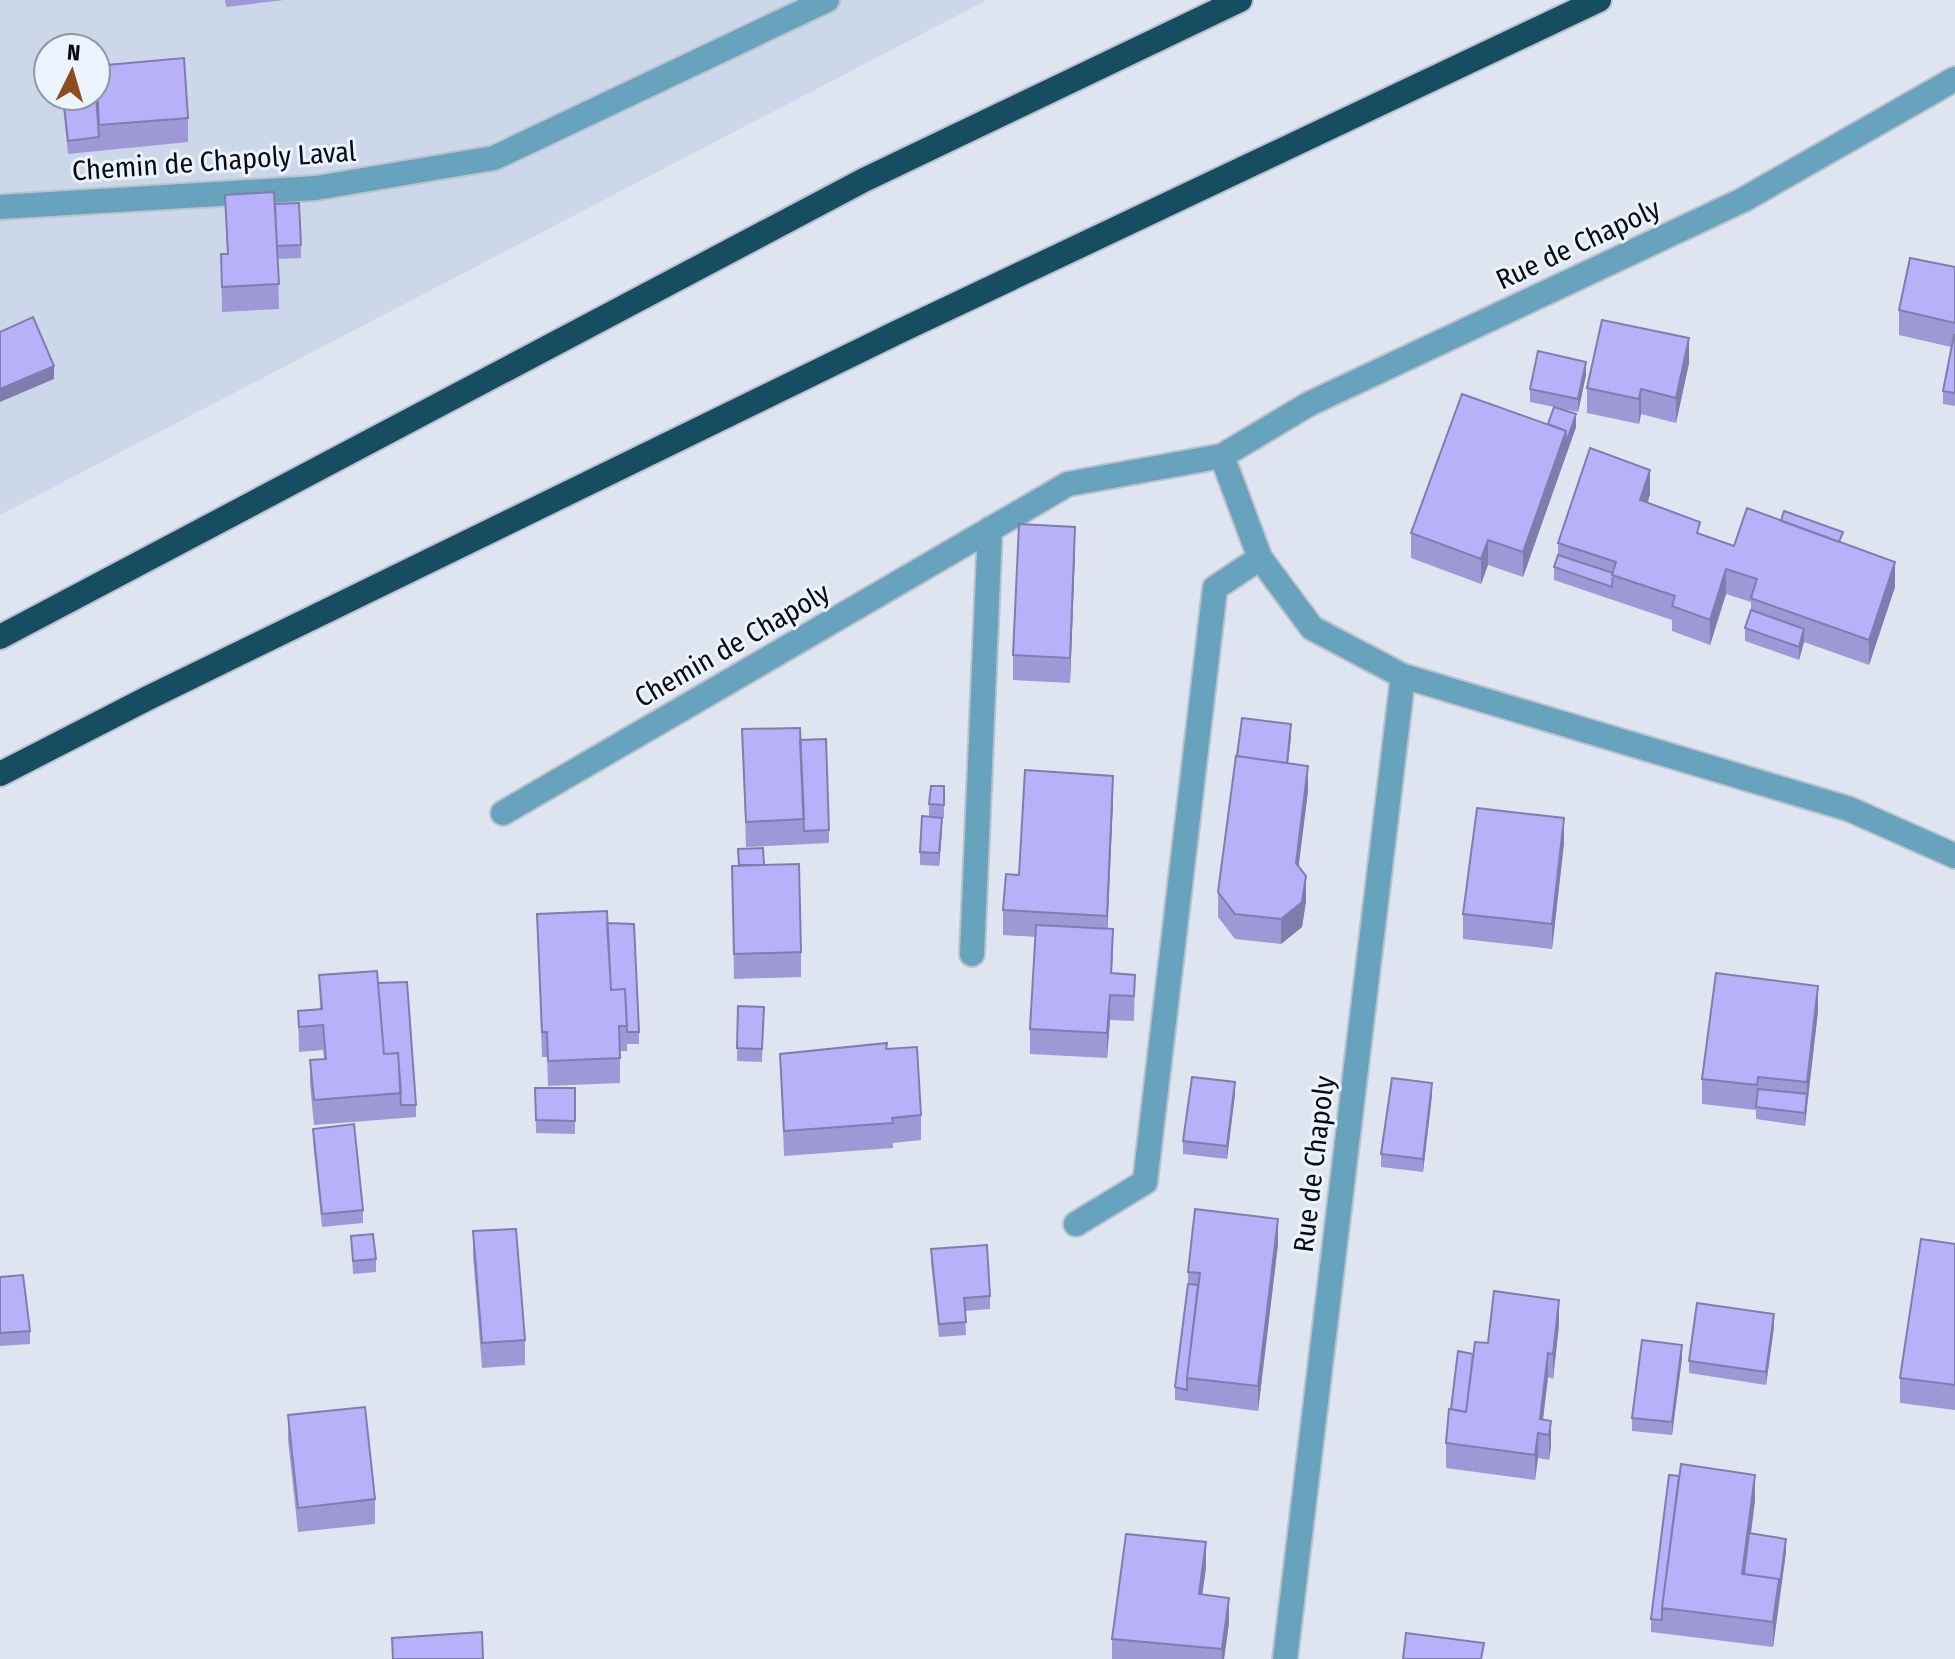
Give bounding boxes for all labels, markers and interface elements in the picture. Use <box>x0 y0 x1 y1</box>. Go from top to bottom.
north arrow <box>32 32 112 112</box>
text: N <box>66 39 81 67</box>
street label: Chemin de Chapoly Laval <box>71 135 357 187</box>
street label: Rue de Chapoly <box>1491 191 1666 296</box>
street label: Chemin de Chapoly <box>629 576 836 714</box>
street label: Rue de Chapoly <box>1287 1073 1341 1254</box>

